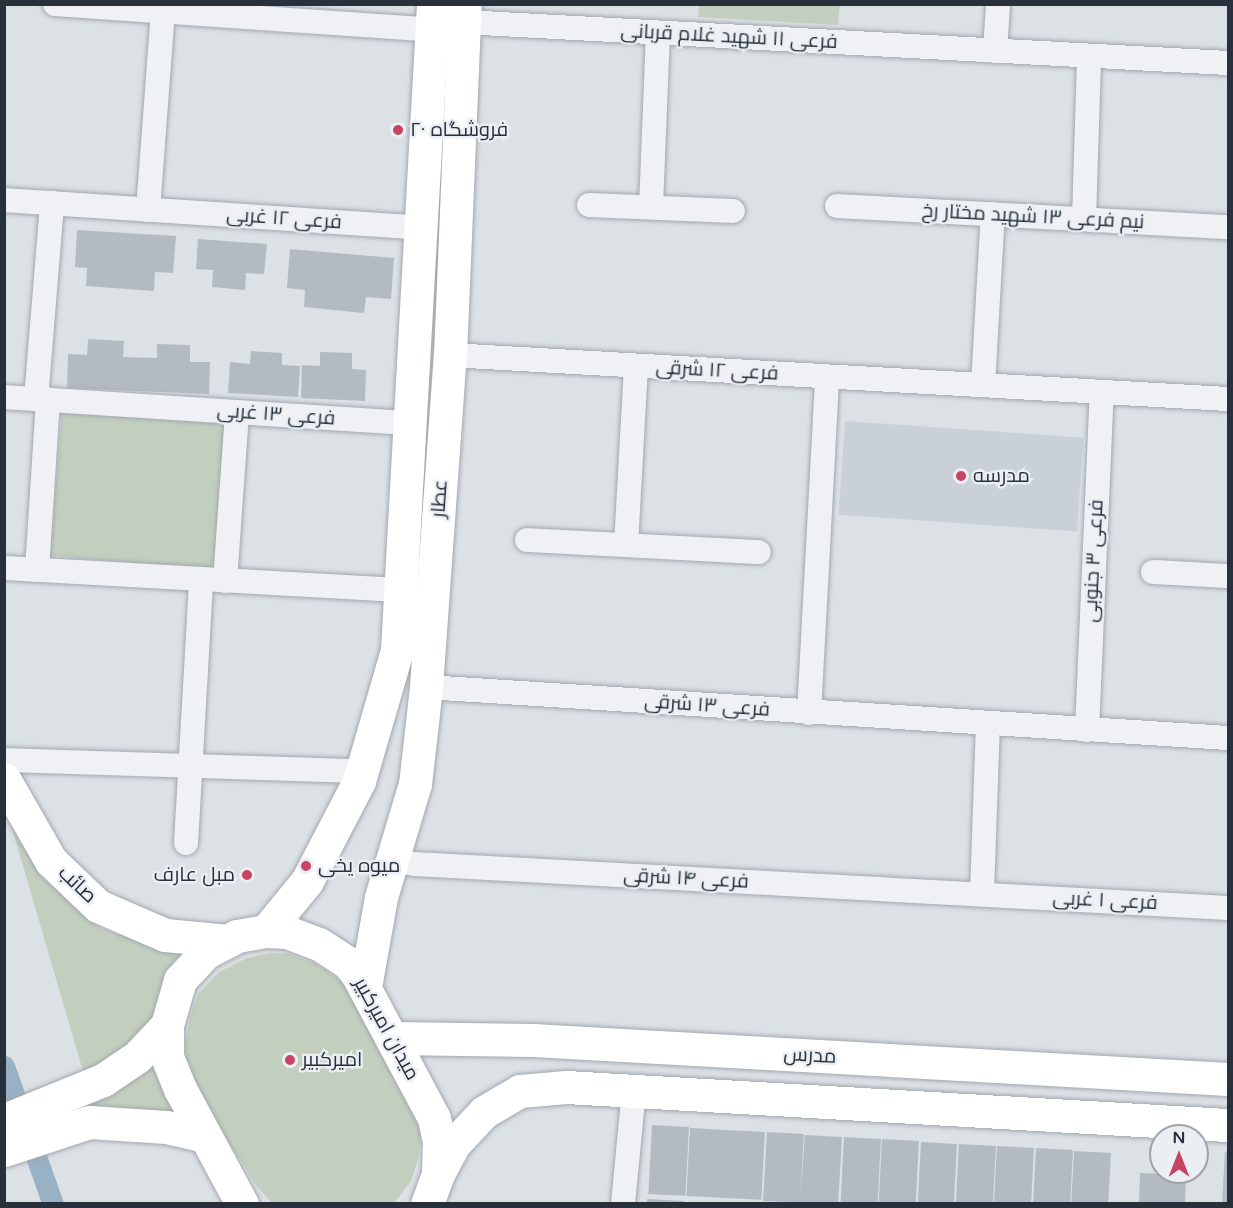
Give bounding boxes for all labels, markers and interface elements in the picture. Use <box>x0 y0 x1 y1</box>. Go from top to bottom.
street label: فرعی ۱۱ شهید غلام قربانی <box>620 19 838 55</box>
place label: فروشگاه ۲۰ <box>410 118 508 142</box>
marker: فروشگاه ۲۰ <box>391 123 405 137</box>
street label: نیم فرعی ۱۳ شهید مختار رخ <box>921 199 1145 235</box>
street label: فرعی ۱۲ غربی <box>225 203 343 235</box>
street label: فرعی ۱۲ شرقی <box>655 356 779 386</box>
street label: فرعی ۱۳ غربی <box>216 399 336 431</box>
place label: مدرسه <box>973 464 1030 488</box>
marker: مدرسه <box>954 469 968 483</box>
street label: عطار <box>427 479 453 519</box>
street label: فرعی ۳ جنوبی <box>1079 499 1109 623</box>
street label: فرعی ۱۳ شرقی <box>643 690 771 722</box>
place label: میوه یخی <box>318 854 400 878</box>
marker: میوه یخی <box>299 859 313 873</box>
street label: صائب <box>53 861 101 909</box>
place label: مبل عارف <box>153 863 235 887</box>
street label: فرعی ۱۴ شرقی <box>623 864 749 894</box>
marker: مبل عارف <box>240 868 254 882</box>
street label: فرعی ۱ غربی <box>1052 886 1158 916</box>
street label: میدان امیرکبیر <box>348 973 424 1085</box>
street label: مدرس <box>783 1043 837 1069</box>
place label: امیرکبیر <box>302 1048 362 1072</box>
marker: امیرکبیر <box>283 1053 297 1067</box>
north arrow <box>1149 1124 1209 1184</box>
text: N <box>1173 1128 1185 1148</box>

